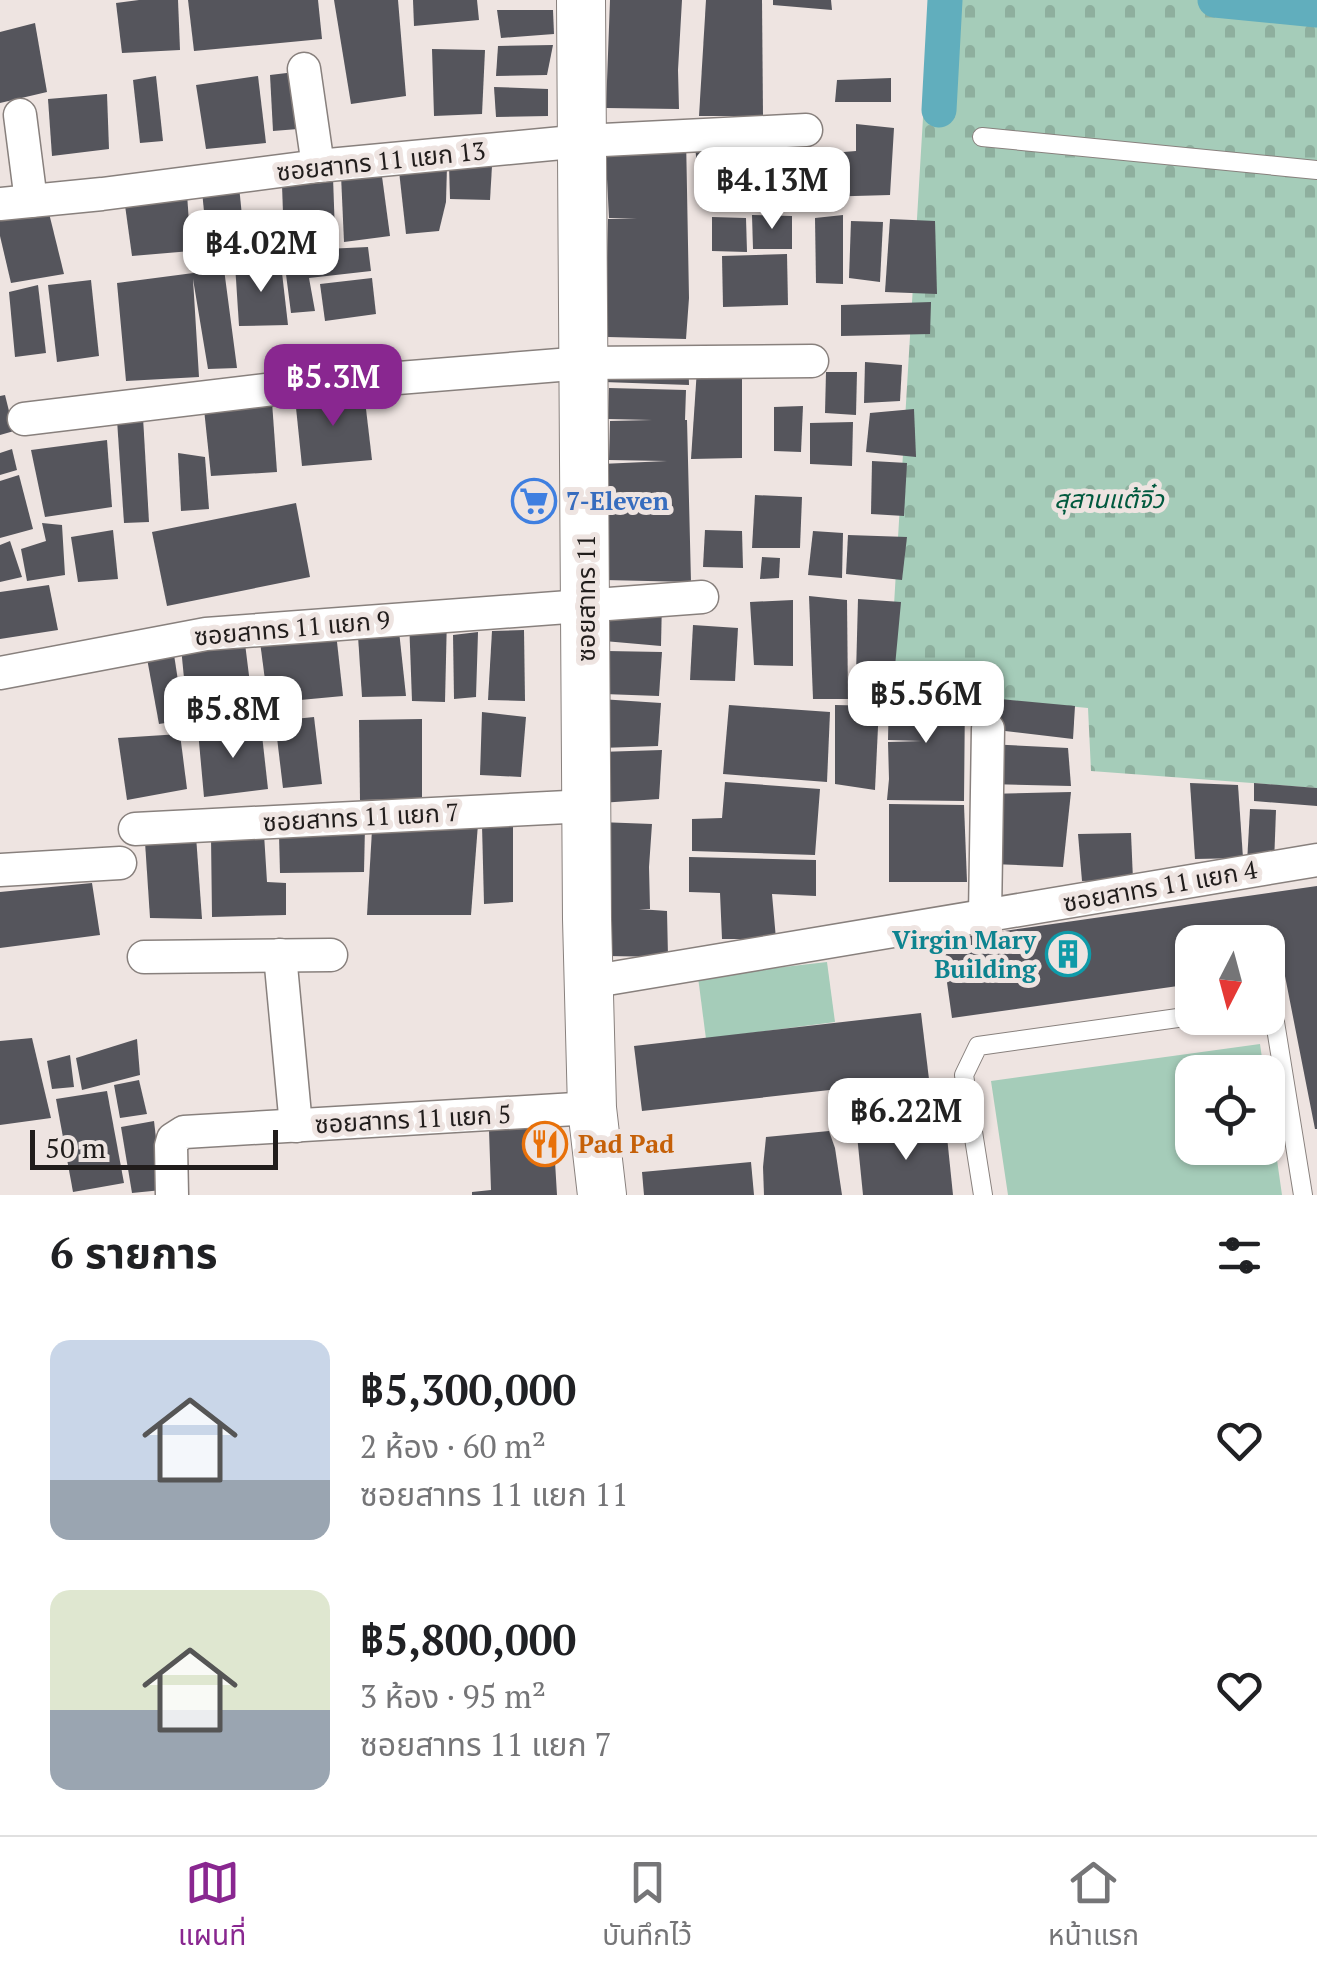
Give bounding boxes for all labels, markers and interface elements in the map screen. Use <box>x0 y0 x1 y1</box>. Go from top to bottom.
street label: ซอยสาทร 11 แยก 13 <box>275 133 487 188</box>
pin: ฿4.13M <box>691 147 853 232</box>
text: ฿4.13M <box>716 158 828 200</box>
pin: ฿4.02M <box>180 210 342 295</box>
text: ฿4.02M <box>205 221 317 263</box>
pin: ฿5.3M <box>263 344 403 429</box>
text: ฿5.3M <box>286 355 380 397</box>
supermarket icon: 7-Eleven <box>511 478 557 524</box>
park label: สุสานแต้จิ๋ว <box>1054 482 1164 515</box>
place label: 7-Eleven <box>566 484 669 517</box>
street label: ซอยสาทร 11 <box>569 534 602 662</box>
street label: ซอยสาทร 11 แยก 9 <box>193 603 391 653</box>
pin: ฿5.56M <box>845 661 1007 746</box>
text: ฿5.56M <box>870 672 982 714</box>
pin: ฿5.8M <box>163 676 303 761</box>
text: ฿5.8M <box>186 687 280 729</box>
street label: ซอยสาทร 11 แยก 7 <box>262 795 460 838</box>
street label: ซอยสาทร 11 แยก 4 <box>1060 852 1260 919</box>
place label: Virgin Mary Building <box>892 923 1037 985</box>
north arrow <box>1175 925 1285 1035</box>
map controls <box>1175 925 1285 1165</box>
building icon: Virgin Mary Building <box>1045 931 1091 977</box>
button: locate <box>1175 1055 1285 1165</box>
pin: ฿6.22M <box>825 1078 987 1163</box>
text: ฿6.22M <box>850 1089 962 1131</box>
street label: ซอยสาทร 11 แยก 5 <box>314 1097 512 1140</box>
restaurant icon: Pad Pad <box>522 1121 568 1167</box>
scale bar <box>30 1125 278 1170</box>
place label: Pad Pad <box>578 1127 674 1160</box>
text: 50 m <box>45 1129 106 1166</box>
text: 6 รายการ <box>50 1224 217 1280</box>
icon: filters <box>1212 1228 1267 1283</box>
text: ฿5,300,000 <box>360 1361 576 1417</box>
icon: home <box>130 1380 250 1500</box>
icon: heart <box>1212 1413 1267 1468</box>
text: 2 ห้อง · 60 m² <box>360 1425 546 1467</box>
text: ซอยสาทร 11 แยก 11 <box>360 1473 629 1515</box>
text: ฿5,800,000 <box>360 1611 576 1667</box>
icon: home <box>130 1630 250 1750</box>
icon: heart <box>1212 1663 1267 1718</box>
text: 3 ห้อง · 95 m² <box>360 1675 546 1717</box>
text: ซอยสาทร 11 แยก 7 <box>360 1723 612 1765</box>
tab: แผนที่ <box>178 1855 246 1958</box>
tab: บันทึกไว้ <box>602 1855 692 1958</box>
tab: หน้าแรก <box>1048 1855 1139 1958</box>

